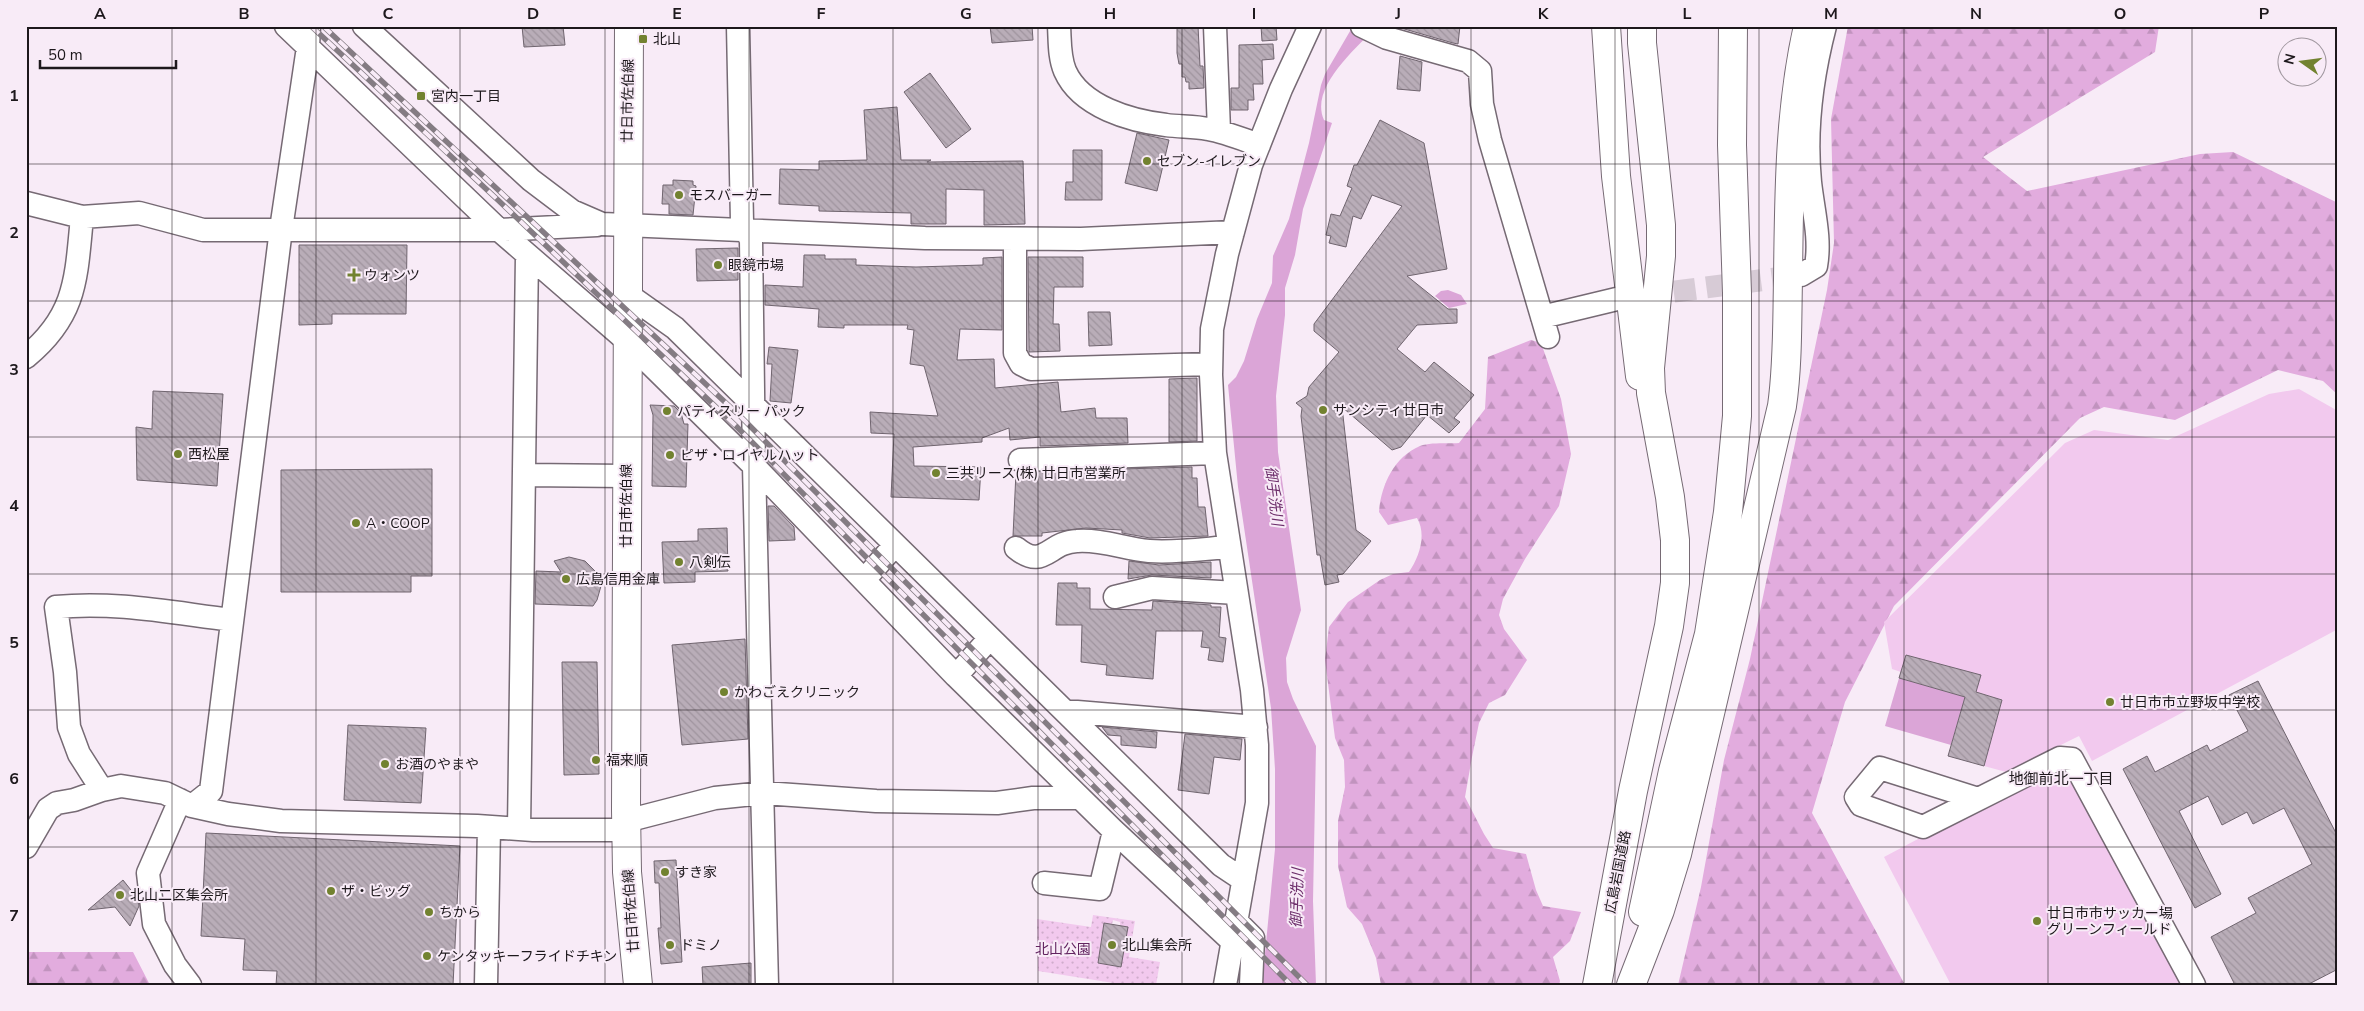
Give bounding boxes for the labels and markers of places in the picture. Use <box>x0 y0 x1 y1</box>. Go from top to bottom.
place label: 北山 <box>653 30 681 49</box>
marker: 北山 <box>637 33 649 45</box>
place label: 宮内一丁目 <box>431 87 501 106</box>
marker: 宮内一丁目 <box>415 90 427 102</box>
place label: セブン-イレブン <box>1157 152 1261 171</box>
marker: セブン-イレブン <box>1141 155 1153 167</box>
place label: モスバーガー <box>689 186 773 205</box>
marker: モスバーガー <box>673 189 685 201</box>
place label: 眼鏡市場 <box>728 256 784 275</box>
marker: 眼鏡市場 <box>712 259 724 271</box>
place label: ウォンツ <box>364 266 420 285</box>
marker: ウォンツ <box>348 269 360 281</box>
place label: サンシティ廿日市 <box>1333 401 1444 420</box>
place label: パティスリー パック <box>677 402 806 421</box>
marker: サンシティ廿日市 <box>1317 404 1329 416</box>
marker: パティスリー パック <box>661 405 673 417</box>
place label: 西松屋 <box>188 445 230 464</box>
place label: ピザ・ロイヤルハット <box>680 446 820 465</box>
marker: 西松屋 <box>172 448 184 460</box>
marker: ピザ・ロイヤルハット <box>664 449 676 461</box>
place label: 三共リース(株) 廿日市営業所 <box>946 464 1126 483</box>
marker: 三共リース(株) 廿日市営業所 <box>930 467 942 479</box>
place label: A・COOP <box>366 514 430 533</box>
marker: A・COOP <box>350 517 362 529</box>
place label: 八剣伝 <box>689 553 731 572</box>
marker: 八剣伝 <box>673 556 685 568</box>
place label: 広島信用金庫 <box>576 570 660 589</box>
marker: 広島信用金庫 <box>560 573 572 585</box>
place label: かわごえクリニック <box>734 683 860 702</box>
marker: かわごえクリニック <box>718 686 730 698</box>
place label: 廿日市市立野坂中学校 <box>2120 693 2260 712</box>
marker: 廿日市市立野坂中学校 <box>2104 696 2116 708</box>
place label: 福来順 <box>606 751 648 770</box>
marker: 福来順 <box>590 754 602 766</box>
place label: お酒のやまや <box>395 755 479 774</box>
marker: お酒のやまや <box>379 758 391 770</box>
place label: すき家 <box>675 863 717 882</box>
marker: すき家 <box>659 866 671 878</box>
place label: ザ・ビッグ <box>341 882 411 901</box>
marker: ザ・ビッグ <box>325 885 337 897</box>
place label: 北山二区集会所 <box>130 886 228 905</box>
marker: 北山二区集会所 <box>114 889 126 901</box>
place label: ちから <box>439 903 481 922</box>
place label: 廿日市市サッカー場 グリーンフィールド <box>2047 904 2173 939</box>
marker: ちから <box>423 906 435 918</box>
marker: 廿日市市サッカー場 グリーンフィールド <box>2031 915 2043 927</box>
place label: ドミノ <box>680 936 722 955</box>
place label: 北山集会所 <box>1122 936 1192 955</box>
marker: ドミノ <box>664 939 676 951</box>
marker: 北山集会所 <box>1106 939 1118 951</box>
place label: ケンタッキーフライドチキン <box>437 947 617 966</box>
marker: ケンタッキーフライドチキン <box>421 950 433 962</box>

